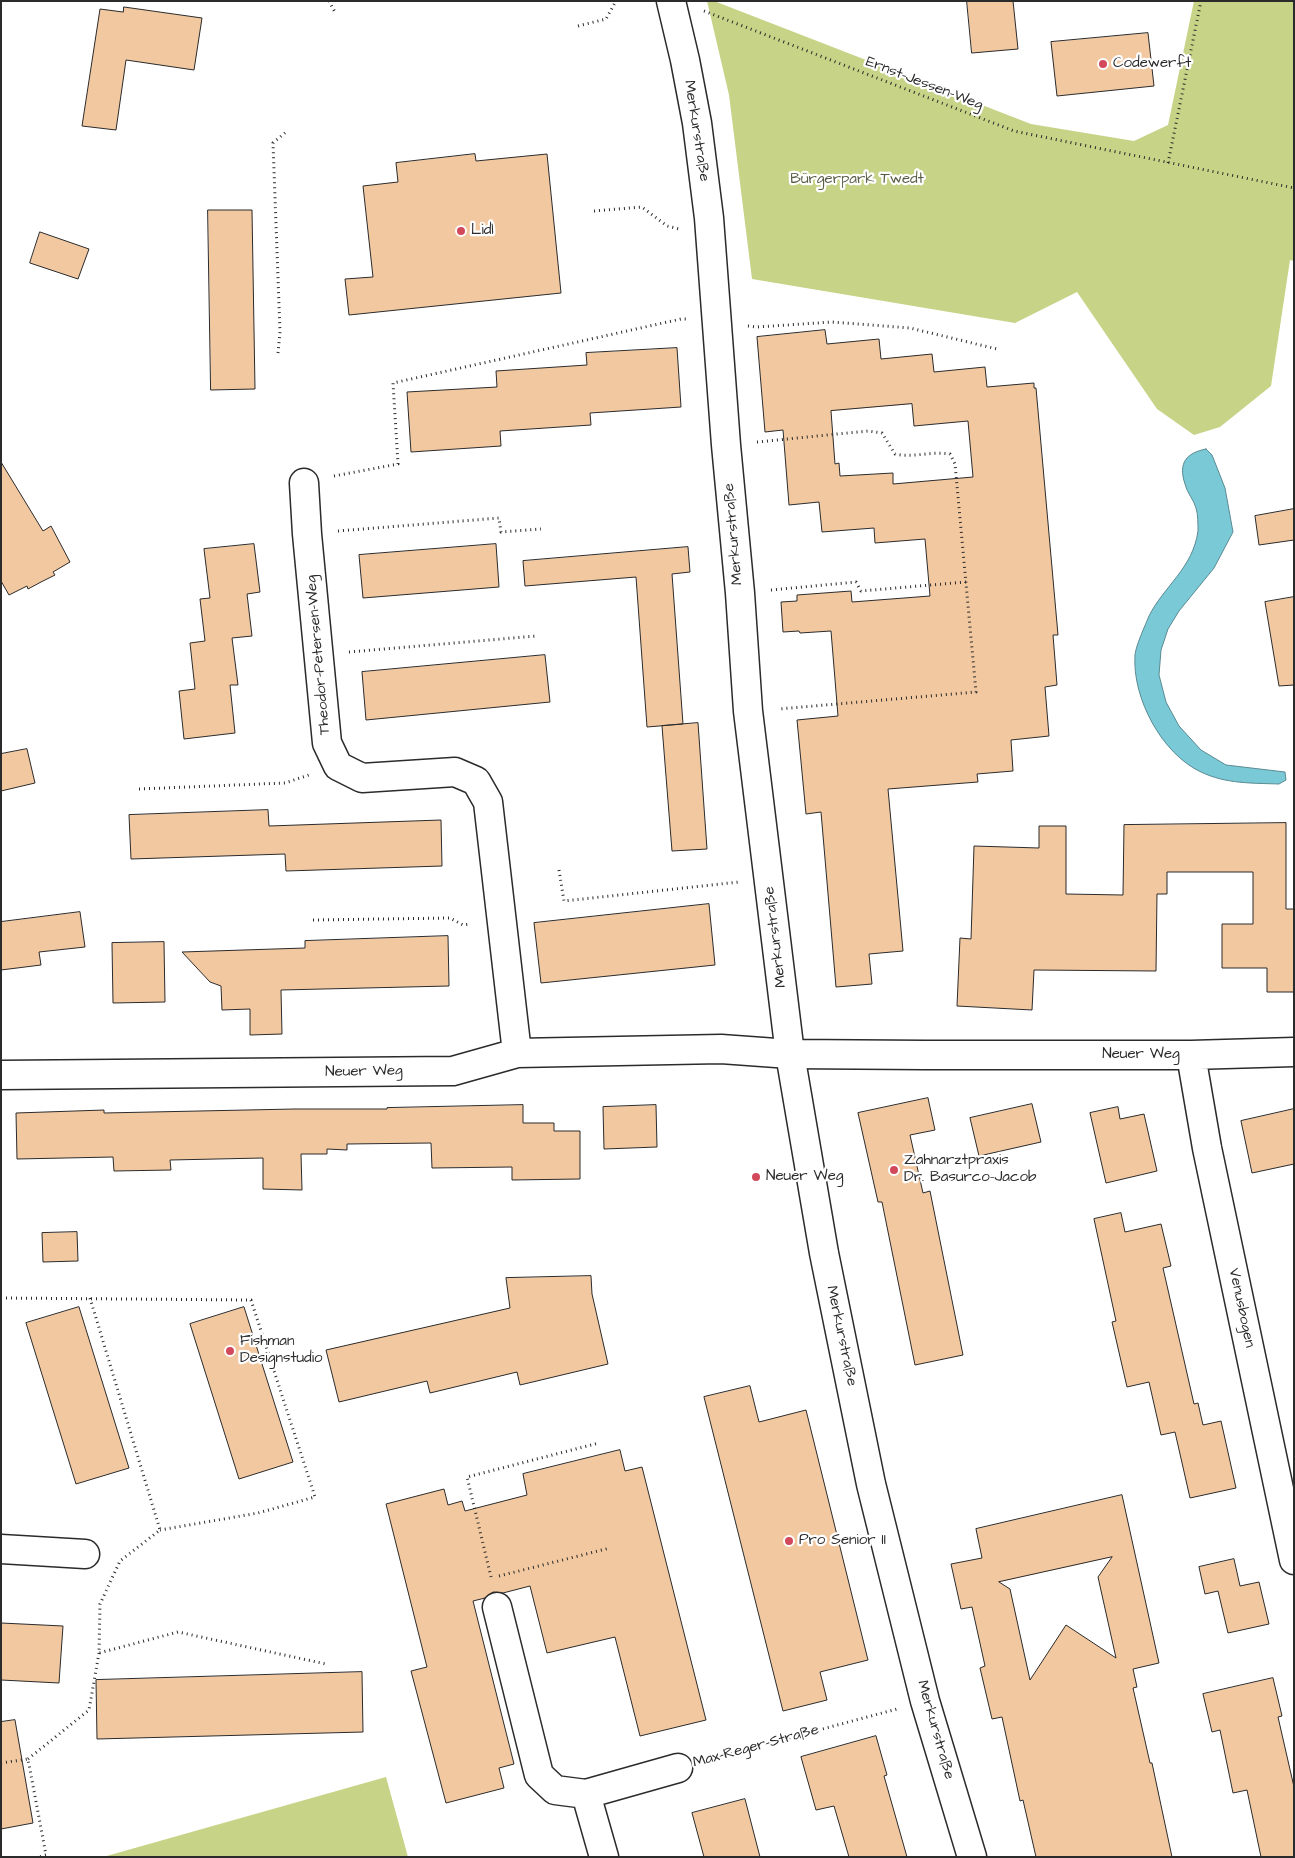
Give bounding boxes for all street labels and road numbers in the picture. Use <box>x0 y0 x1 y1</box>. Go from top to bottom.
street label: Ernst-Jessen-Weg <box>863 53 985 115</box>
street label: Merkurstraße <box>679 79 713 183</box>
street label: Merkurstraße <box>721 482 747 586</box>
street label: Theodor-Petersen-Weg <box>303 574 335 736</box>
street label: Merkurstraße <box>761 885 791 989</box>
street label: Neuer Weg <box>1102 1046 1180 1064</box>
street label: Neuer Weg <box>325 1062 403 1082</box>
street label: Venusbogen <box>1224 1267 1258 1349</box>
street label: Merkurstraße <box>822 1284 860 1388</box>
street label: Merkurstraße <box>912 1678 958 1782</box>
street label: Max-Reger-Straße <box>691 1722 821 1772</box>

